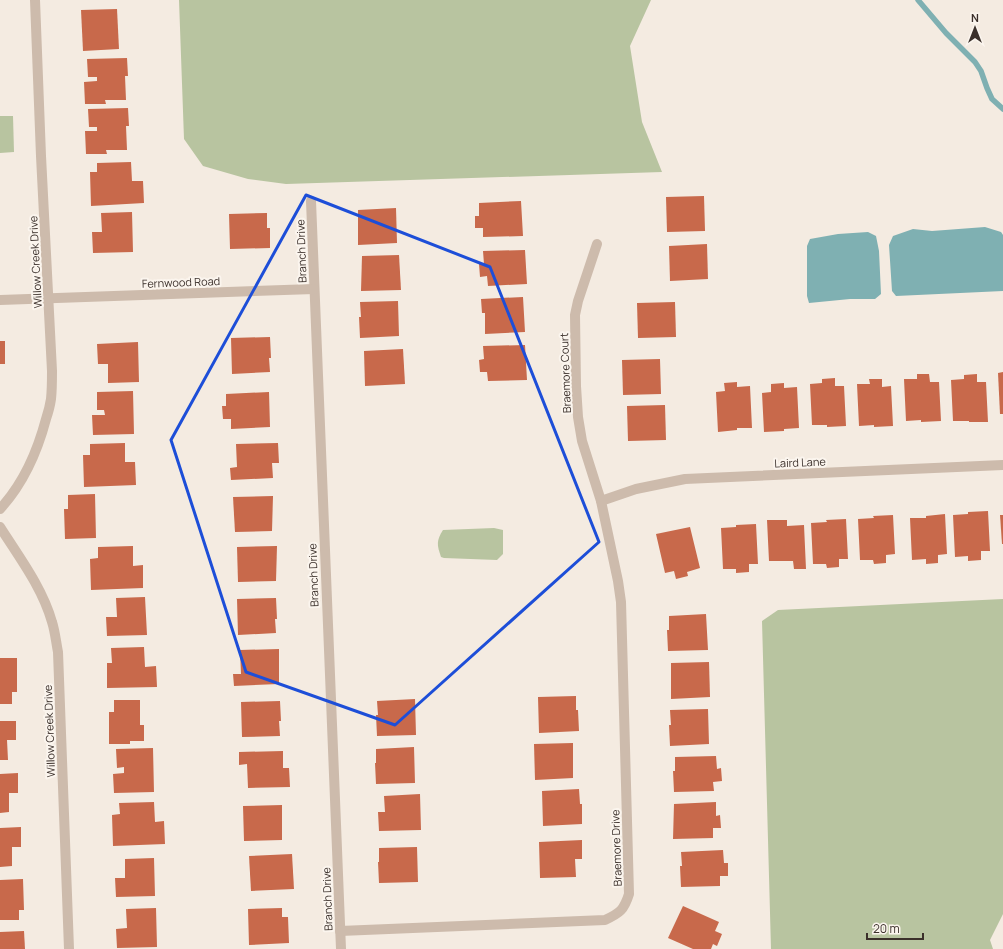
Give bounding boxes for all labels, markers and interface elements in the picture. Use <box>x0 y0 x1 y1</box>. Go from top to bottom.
north arrow <box>955 8 995 48</box>
text: N <box>971 10 979 25</box>
street label: Willow Creek Drive <box>25 215 45 309</box>
street label: Branch Drive <box>292 218 310 283</box>
street label: Fernwood Road <box>142 273 220 291</box>
street label: Braemore Court <box>556 333 574 413</box>
street label: Laird Lane <box>774 454 827 470</box>
street label: Branch Drive <box>304 542 322 607</box>
street label: Willow Creek Drive <box>40 684 58 778</box>
street label: Braemore Drive <box>607 809 625 887</box>
street label: Branch Drive <box>318 866 336 931</box>
scale bar <box>867 915 923 941</box>
text: 20 m <box>873 920 900 937</box>

